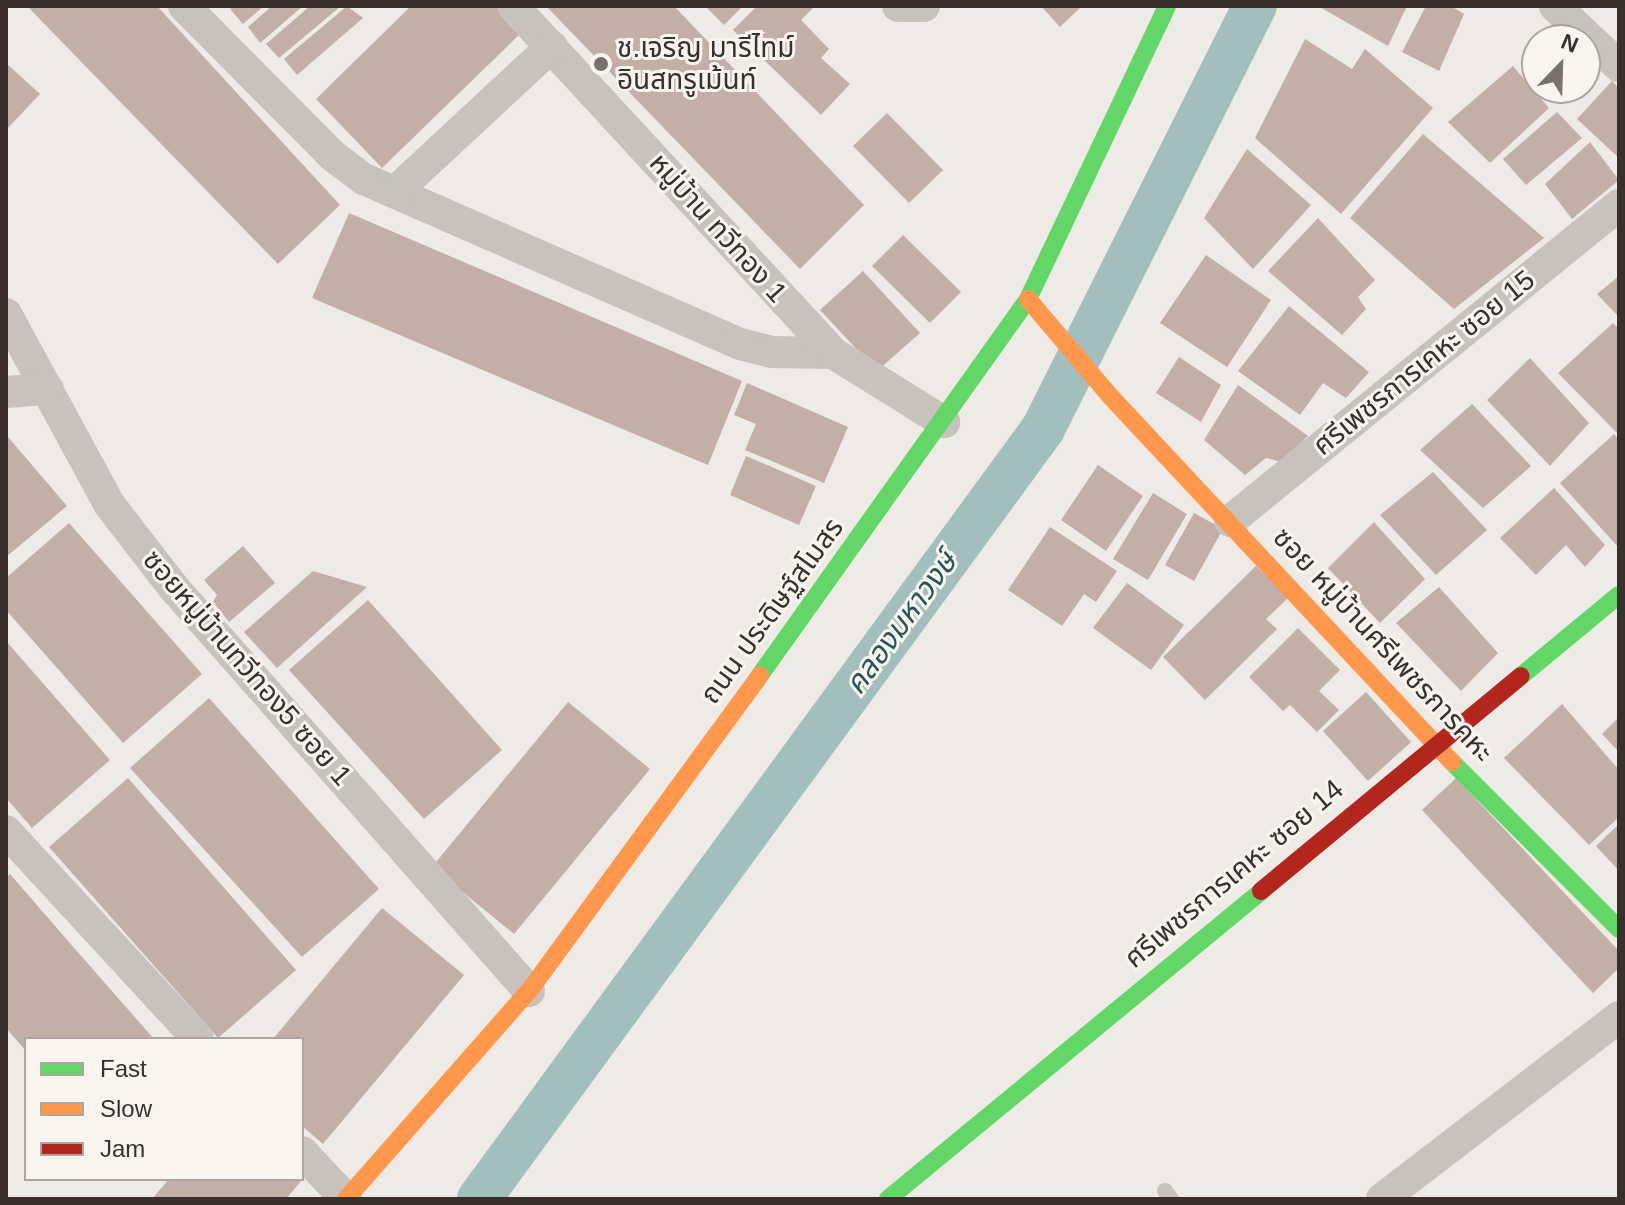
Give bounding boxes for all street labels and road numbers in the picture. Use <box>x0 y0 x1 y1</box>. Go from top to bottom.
street label: หมู่บ้าน ทวีทอง 1 <box>642 146 794 310</box>
street label: ศรีเพชรการเคหะ ซอย 15 <box>1306 263 1542 463</box>
street label: ถนน ประดิษฐ์สโมสร <box>693 512 851 710</box>
street label: ซอย หมู่บ้านศรีเพชรการคหะ <box>1266 521 1500 769</box>
street label: ซอยหมู่บ้านทวีทอง5 ซอย 1 <box>135 543 359 793</box>
street label: ศรีเพชรการเคหะ ซอย 14 <box>1118 773 1350 975</box>

